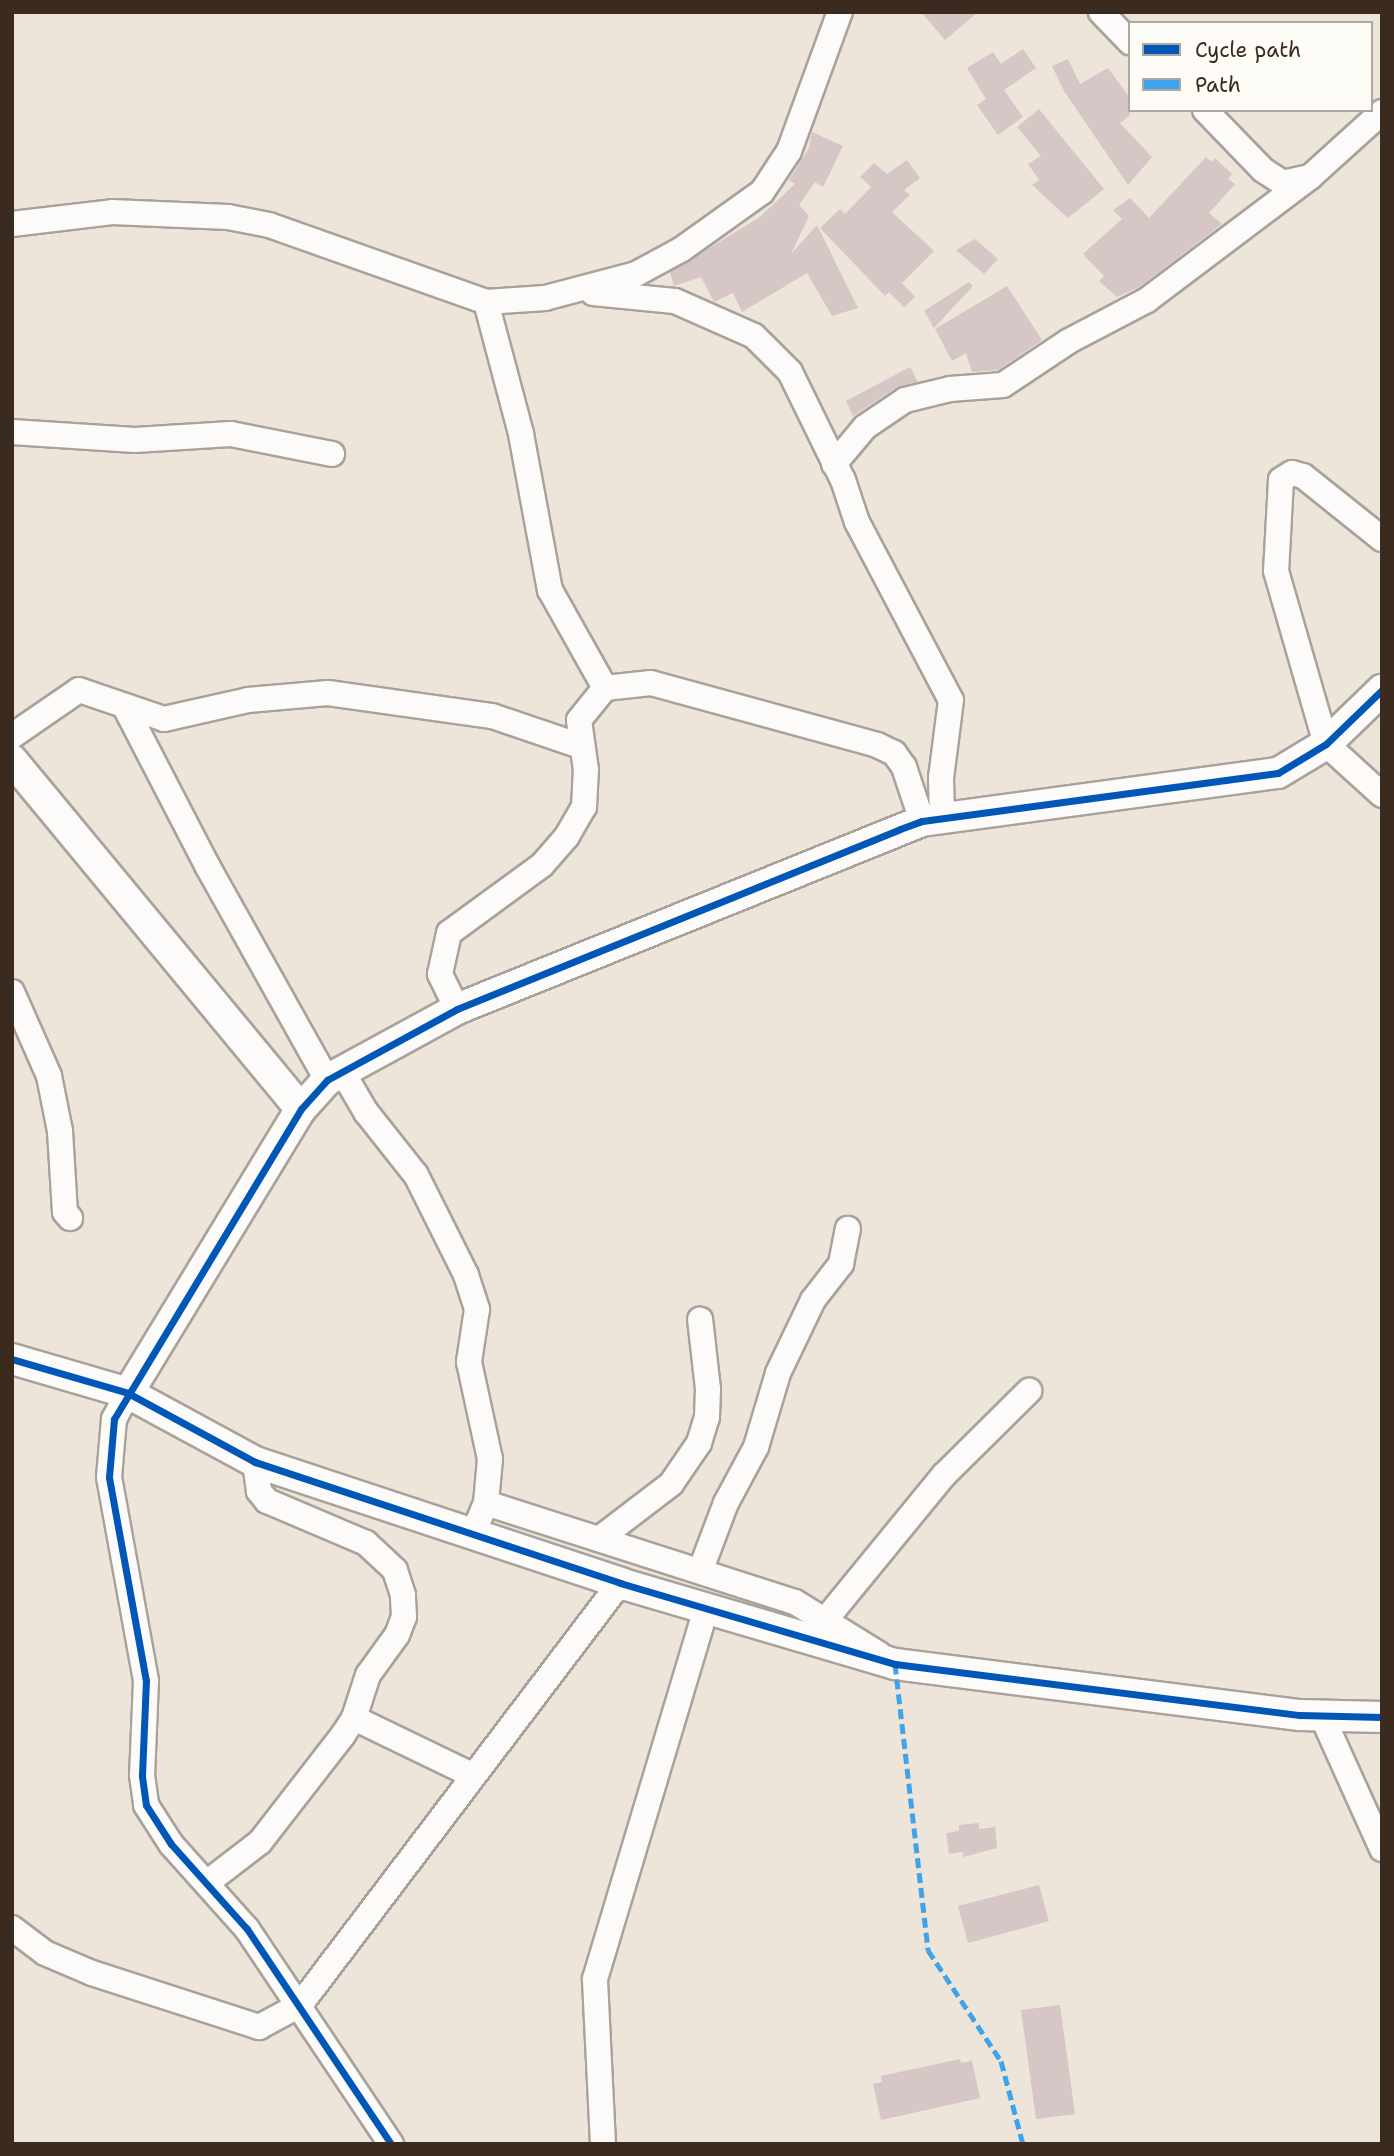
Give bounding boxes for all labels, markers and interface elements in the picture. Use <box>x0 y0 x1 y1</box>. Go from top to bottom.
legend <box>1128 21 1373 112</box>
text: Cycle path <box>1195 36 1301 64</box>
text: Path <box>1195 71 1241 99</box>

